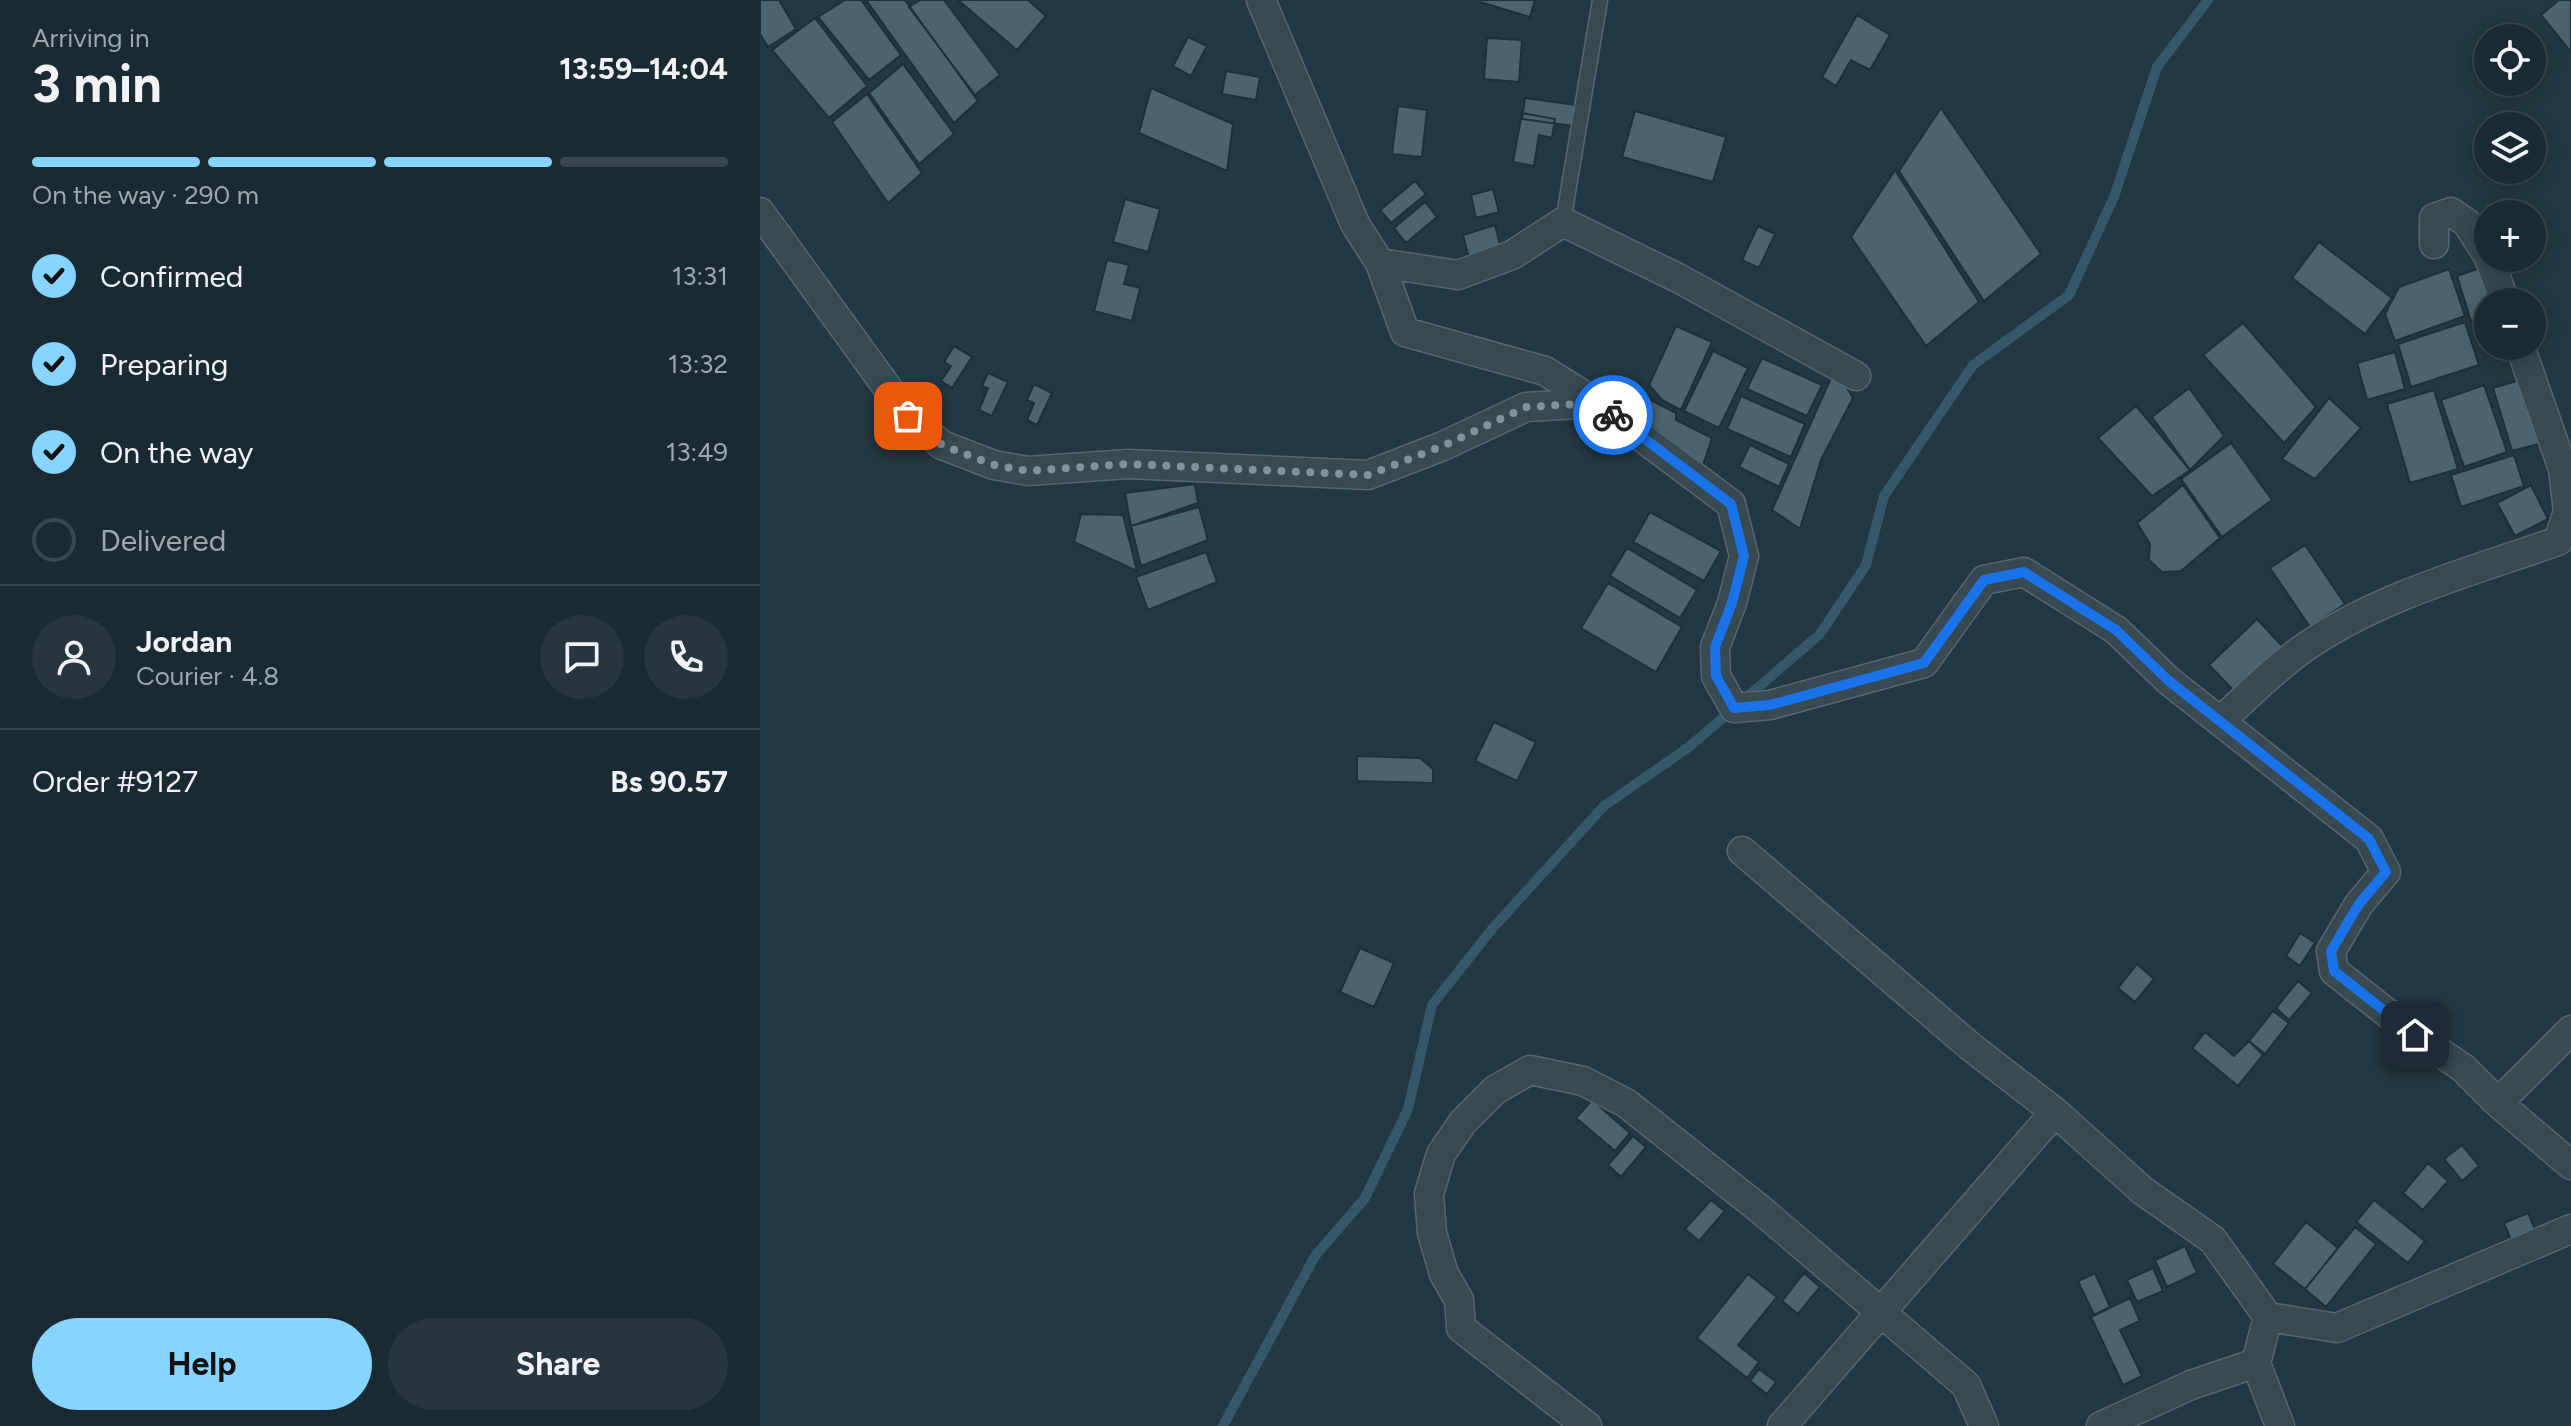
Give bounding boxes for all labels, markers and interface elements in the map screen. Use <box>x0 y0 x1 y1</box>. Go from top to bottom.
text: Arriving in <box>32 22 150 54</box>
map controls <box>2474 24 2546 360</box>
button: locate <box>2474 24 2546 96</box>
text: 13:59–14:04 <box>559 50 728 87</box>
text: 3 min <box>32 53 162 115</box>
button: layers <box>2474 112 2546 184</box>
text: On the way · 290 m <box>32 179 259 211</box>
button: + <box>2474 200 2546 272</box>
icon: check <box>32 254 76 298</box>
text: Confirmed <box>100 258 243 295</box>
text: 13:31 <box>672 260 728 292</box>
button: − <box>2474 288 2546 360</box>
icon: check <box>32 342 76 386</box>
text: Preparing <box>100 346 228 383</box>
text: 13:32 <box>668 348 728 380</box>
courier <box>1573 375 1653 455</box>
pin <box>874 382 942 450</box>
icon: bike <box>1591 393 1635 437</box>
icon: bag <box>886 394 930 438</box>
icon: check <box>32 430 76 474</box>
text: On the way <box>100 434 253 471</box>
text: 13:49 <box>666 436 728 468</box>
text: Delivered <box>100 522 226 559</box>
button: person <box>32 615 116 699</box>
button: chat <box>540 615 624 699</box>
button: phone <box>644 615 728 699</box>
text: Jordan <box>136 623 232 660</box>
text: Courier · 4.8 <box>136 660 279 692</box>
text: Order #9127 <box>32 763 198 800</box>
text: Bs 90.57 <box>610 763 728 800</box>
pin <box>2381 1001 2449 1069</box>
icon: home <box>2393 1013 2437 1057</box>
button: Help <box>32 1318 372 1410</box>
button: Share <box>388 1318 728 1410</box>

